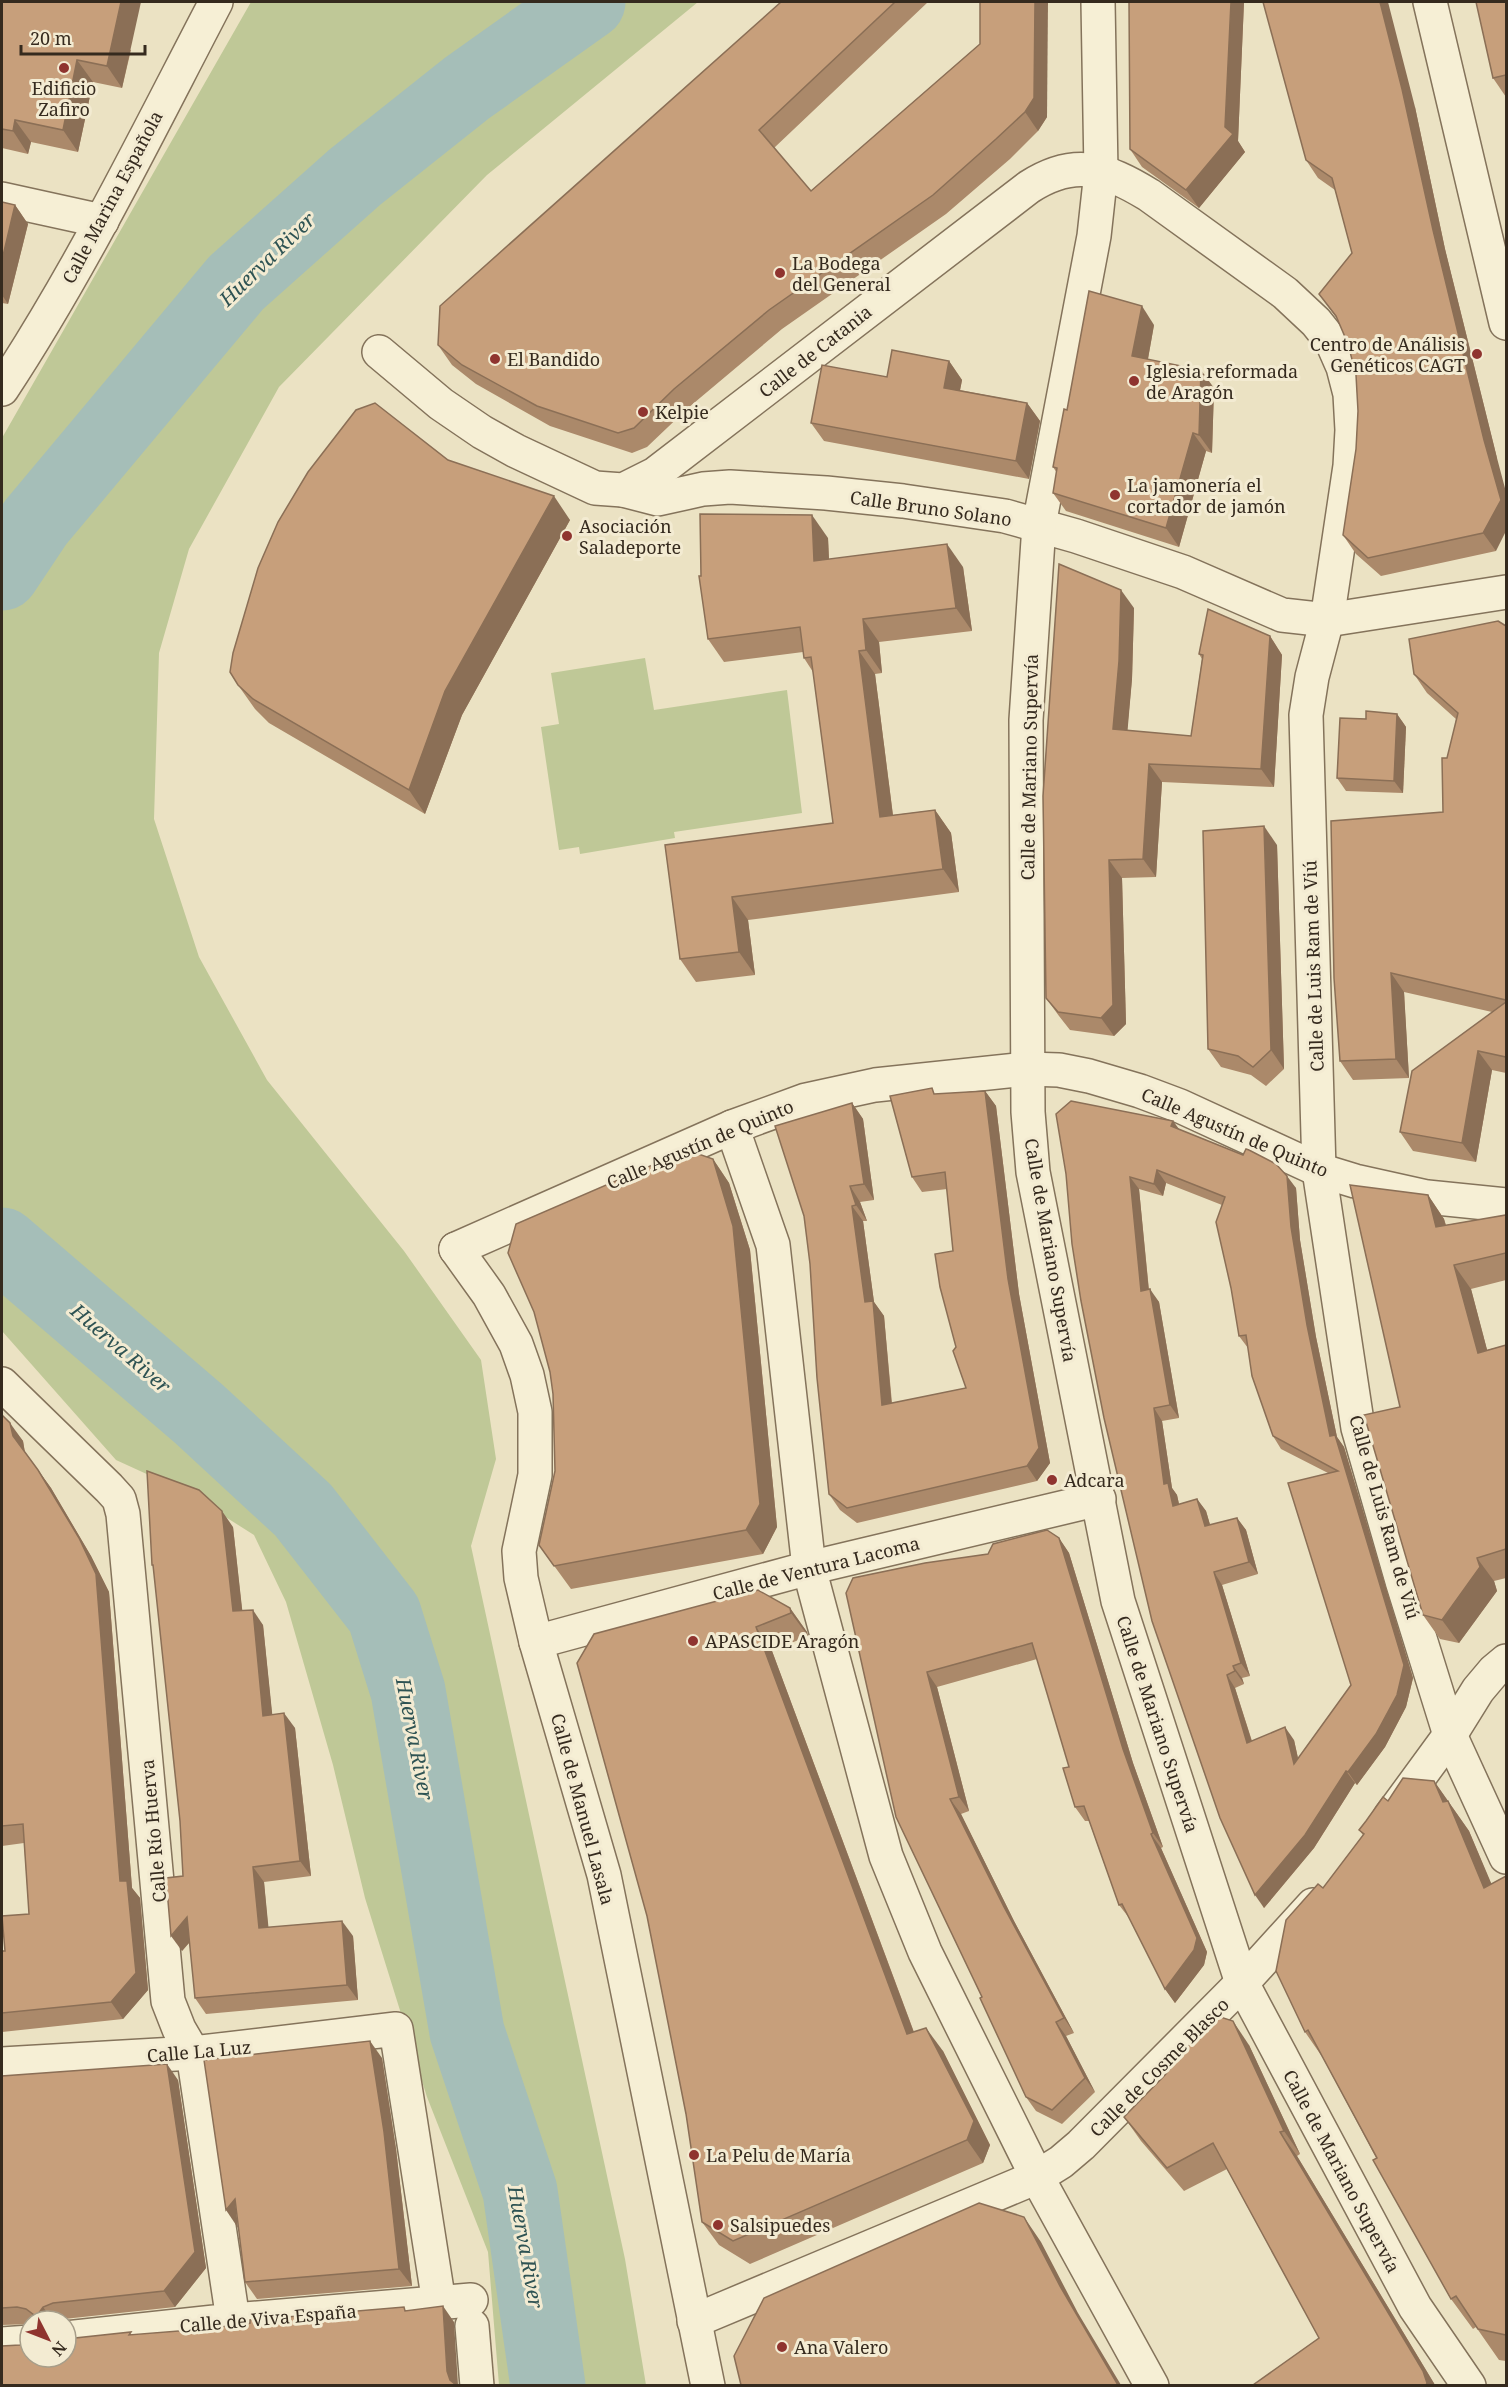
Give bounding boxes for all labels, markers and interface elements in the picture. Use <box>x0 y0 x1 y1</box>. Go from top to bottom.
scale bar <box>21 18 146 56</box>
text: 20 m <box>30 26 72 50</box>
marker: Edificio Zafiro <box>57 61 71 75</box>
place label: Edificio Zafiro <box>32 76 96 121</box>
street label: Calle Marina Española <box>56 106 168 288</box>
water label: Huerva River <box>212 206 321 312</box>
place label: La Bodega del General <box>792 251 891 296</box>
marker: La Bodega del General <box>773 266 787 280</box>
street label: Calle de Catania <box>754 299 876 403</box>
place label: Centro de Análisis Genéticos CAGT <box>1310 332 1465 377</box>
place label: El Bandido <box>507 347 600 371</box>
marker: Centro de Análisis Genéticos CAGT <box>1470 347 1484 361</box>
marker: El Bandido <box>488 352 502 366</box>
place label: Iglesia reformada de Aragón <box>1146 359 1298 404</box>
marker: Iglesia reformada de Aragón <box>1127 374 1141 388</box>
place label: Kelpie <box>655 400 709 424</box>
marker: Kelpie <box>636 405 650 419</box>
place label: La jamonería el cortador de jamón <box>1127 473 1286 518</box>
street label: Calle Bruno Solano <box>849 485 1013 531</box>
marker: La jamonería el cortador de jamón <box>1108 488 1122 502</box>
place label: Asociación Saladeporte <box>579 514 681 559</box>
marker: Asociación Saladeporte <box>560 529 574 543</box>
street label: Calle de Mariano Supervía <box>1015 653 1043 881</box>
street label: Calle de Luis Ram de Viú <box>1297 859 1329 1072</box>
street label: Calle Agustín de Quinto <box>1138 1082 1332 1182</box>
street label: Calle Agustín de Quinto <box>603 1094 797 1194</box>
street label: Calle de Mariano Supervía <box>1019 1136 1083 1364</box>
water label: Huerva River <box>65 1296 177 1399</box>
street label: Calle de Luis Ram de Viú <box>1344 1412 1426 1623</box>
place label: Adcara <box>1064 1468 1125 1492</box>
marker: Adcara <box>1045 1473 1059 1487</box>
street label: Calle de Ventura Lacoma <box>710 1531 922 1605</box>
street label: Calle de Mariano Supervía <box>1112 1612 1204 1836</box>
place label: APASCIDE Aragón <box>705 1629 860 1653</box>
marker: APASCIDE Aragón <box>686 1634 700 1648</box>
water label: Huerva River <box>390 1675 440 1803</box>
street label: Calle de Manuel Lasala <box>546 1711 620 1907</box>
street label: Calle Río Huerva <box>135 1758 171 1904</box>
street label: Calle de Cosme Blasco <box>1084 1992 1234 2142</box>
street label: Calle La Luz <box>146 2034 252 2068</box>
street label: Calle de Mariano Supervía <box>1278 2065 1406 2277</box>
place label: La Pelu de María <box>706 2143 851 2167</box>
marker: La Pelu de María <box>687 2148 701 2162</box>
water label: Huerva River <box>502 2183 550 2311</box>
place label: Salsipuedes <box>730 2213 830 2237</box>
marker: Salsipuedes <box>711 2218 725 2232</box>
street label: Calle de Viva España <box>179 2298 357 2338</box>
north arrow <box>18 2309 78 2369</box>
place label: Ana Valero <box>794 2335 888 2359</box>
text: N <box>46 2337 72 2361</box>
marker: Ana Valero <box>775 2340 789 2354</box>

